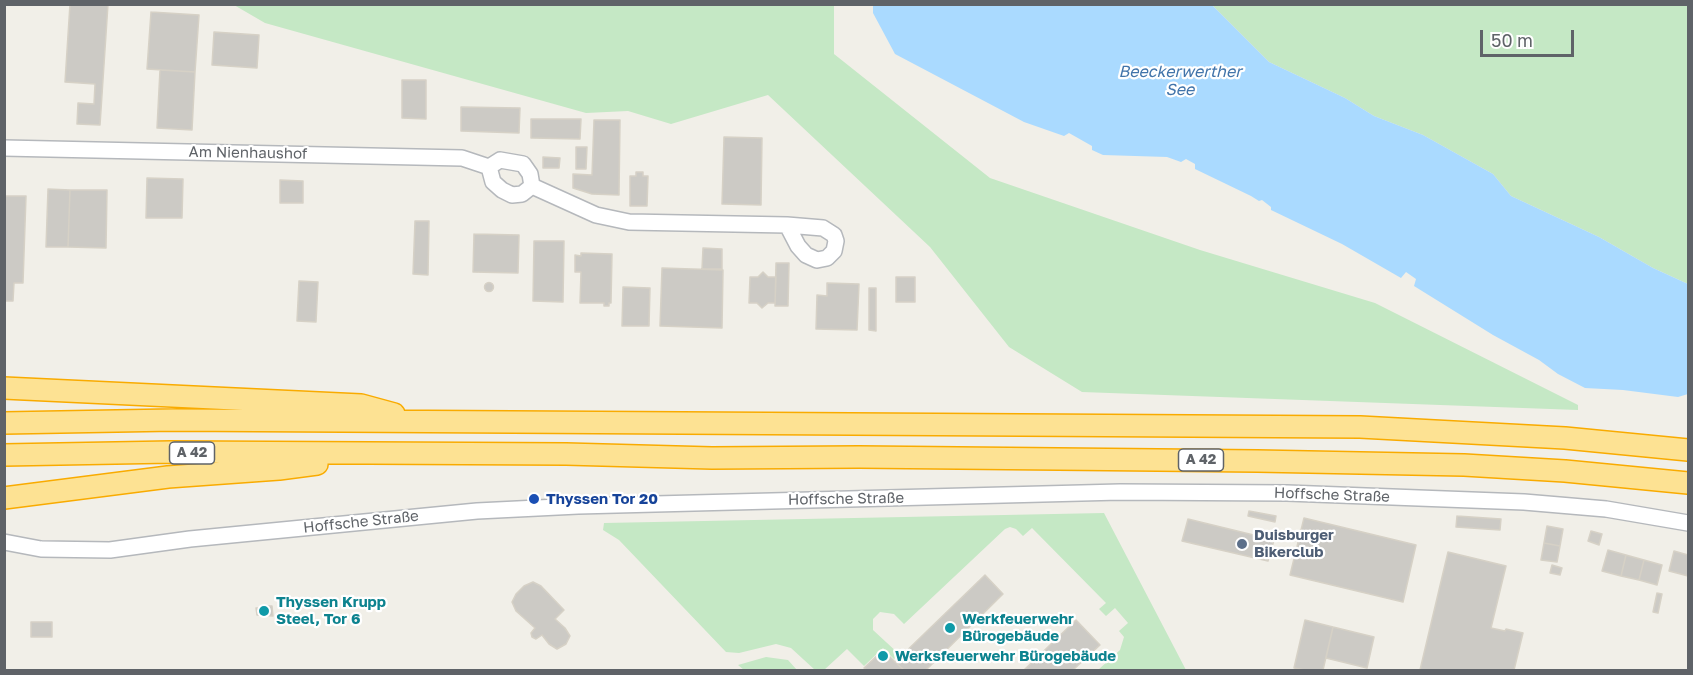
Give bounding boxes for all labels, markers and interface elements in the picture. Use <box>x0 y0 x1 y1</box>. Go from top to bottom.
scale bar <box>1483 18 1578 56</box>
text: 50 m <box>1491 29 1533 51</box>
water label: Beeckerwerther See <box>1119 62 1241 100</box>
street label: Am Nienhaushof <box>189 143 307 163</box>
road number: A 42 <box>170 442 214 464</box>
road number: A 42 <box>1178 449 1224 471</box>
street label: Hoffsche Straße <box>1274 484 1390 506</box>
street label: Hoffsche Straße <box>788 489 904 509</box>
place label: Thyssen Tor 20 <box>546 490 658 508</box>
marker: Thyssen Tor 20 <box>527 492 541 506</box>
street label: Hoffsche Straße <box>302 507 420 537</box>
place label: Duisburger Bikerclub <box>1254 526 1334 561</box>
marker: Duisburger Bikerclub <box>1235 537 1249 551</box>
place label: Thyssen Krupp Steel, Tor 6 <box>276 593 386 628</box>
marker: Thyssen Krupp Steel, Tor 6 <box>257 604 271 618</box>
place label: Werkfeuerwehr Bürogebäude <box>962 610 1074 645</box>
marker: Werkfeuerwehr Bürogebäude <box>943 621 957 635</box>
place label: Werksfeuerwehr Bürogebäude <box>895 647 1116 665</box>
marker: Werksfeuerwehr Bürogebäude <box>876 649 890 663</box>

